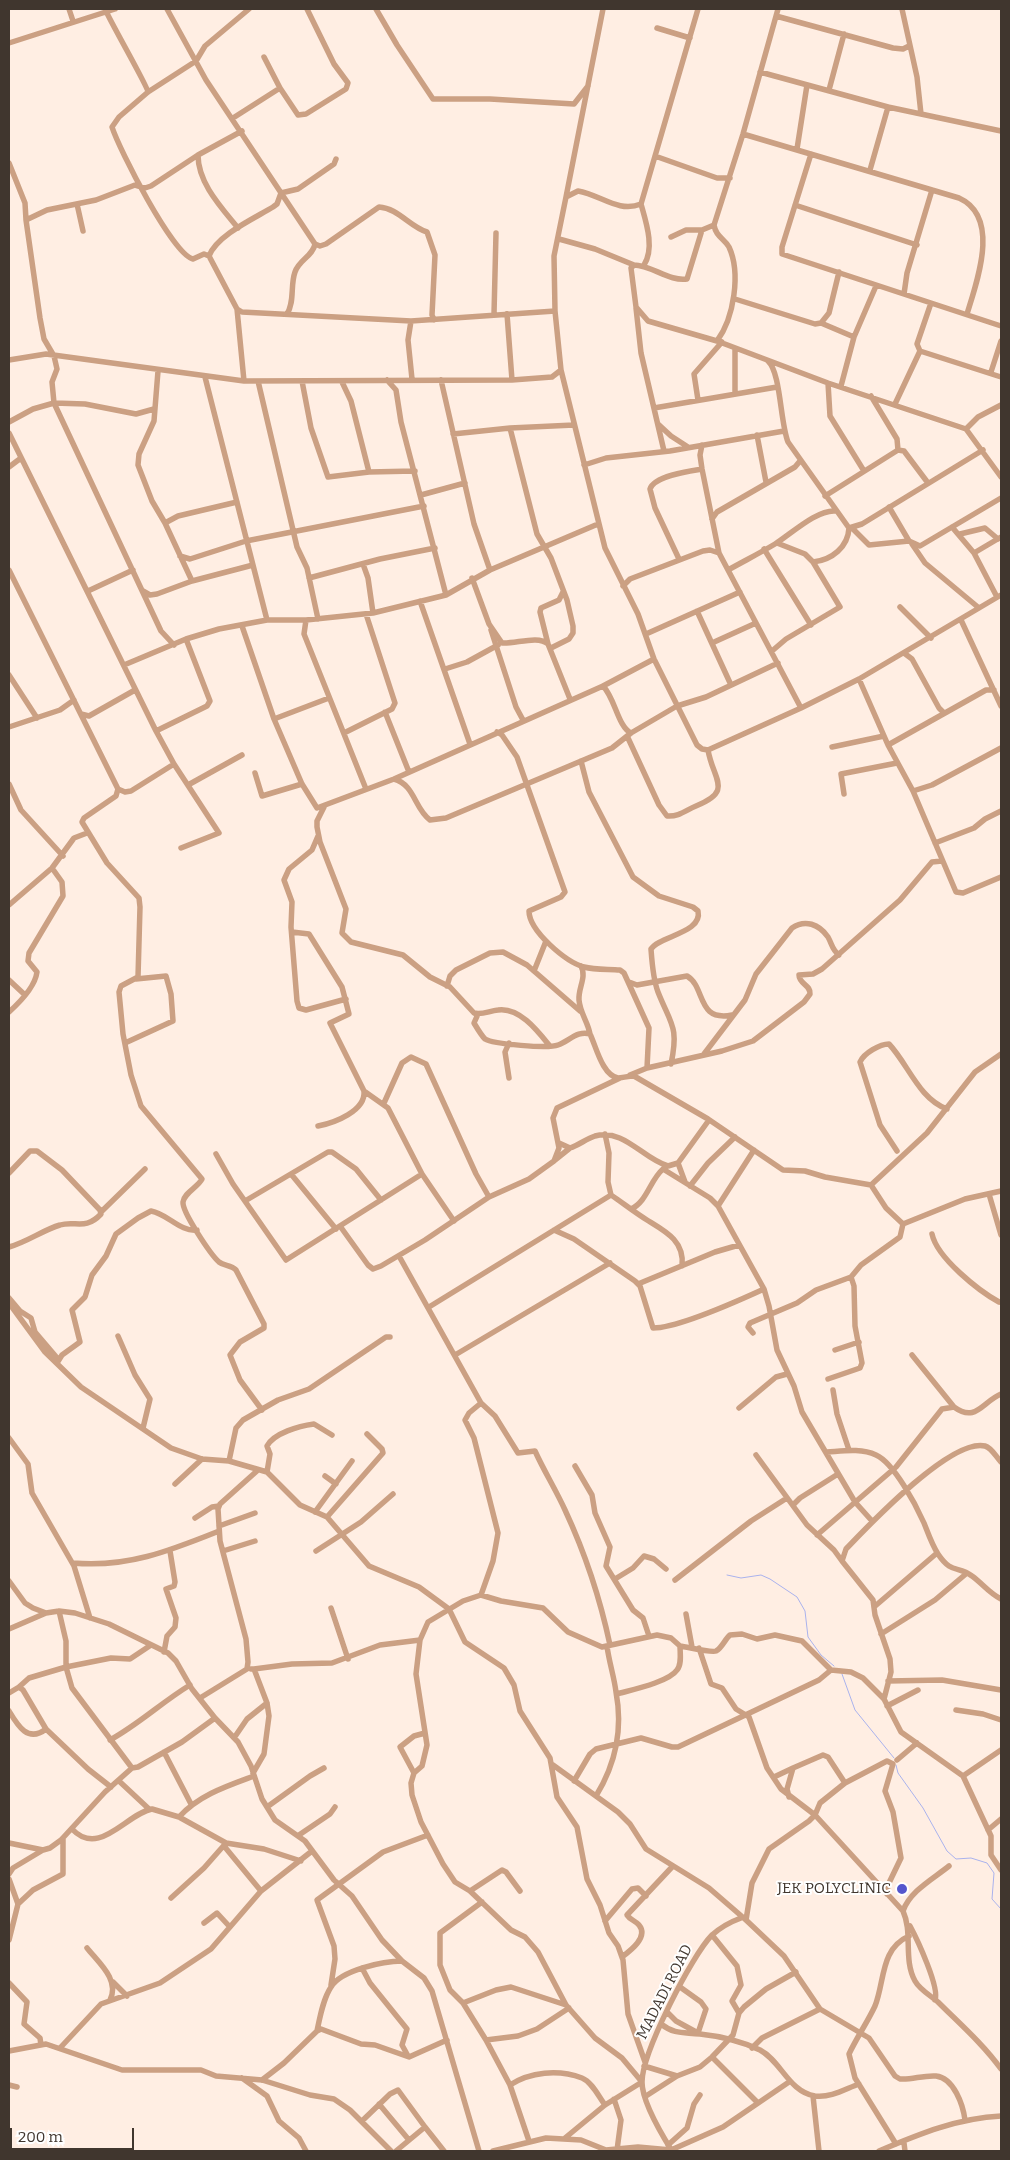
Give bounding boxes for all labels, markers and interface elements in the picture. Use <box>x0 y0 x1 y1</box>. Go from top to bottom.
place label: JEK POLYCLINIC <box>777 1880 891 1898</box>
marker: JEK POLYCLINIC <box>895 1882 909 1896</box>
street label: MADADI ROAD <box>633 1942 697 2042</box>
scale bar <box>12 2118 136 2150</box>
text: 200 m <box>18 2128 63 2146</box>

